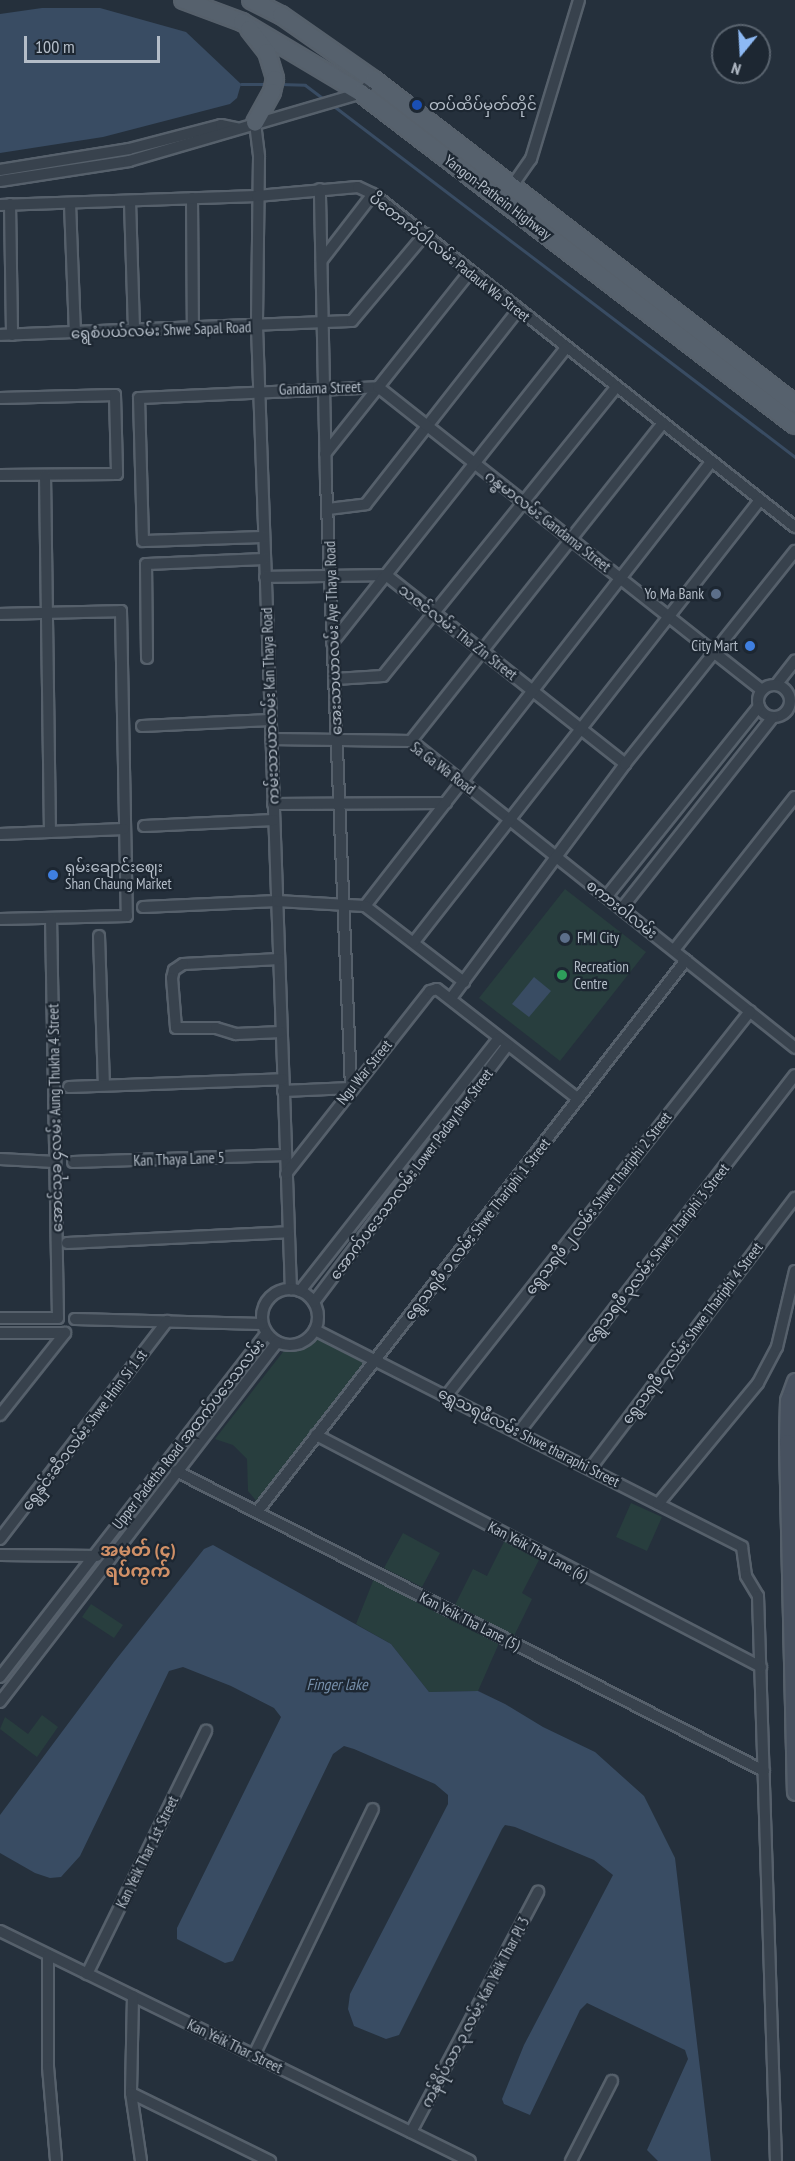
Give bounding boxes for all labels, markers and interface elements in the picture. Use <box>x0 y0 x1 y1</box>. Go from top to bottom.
scale bar <box>27 24 164 62</box>
north arrow <box>711 24 771 84</box>
text: 100 m <box>35 35 75 58</box>
text: N <box>729 58 743 80</box>
place label: တပ်ထိပ်မှတ်တိုင် <box>429 96 537 114</box>
marker: တပ်ထိပ်မှတ်တိုင် <box>410 98 424 112</box>
street label: Yangon-Pathein Highway <box>441 151 555 243</box>
street label: ပိတောက်ဝါလမ်း Padauk Wa Street <box>366 188 534 326</box>
street label: ရွေစံပယ်လမ်း Shwe Sapal Road <box>71 318 251 342</box>
street label: Gandama Street <box>278 378 362 398</box>
street label: ဂန္ဓမာလမ်း Gandama Street <box>482 466 614 576</box>
street label: အေးသာယာလမ်း Aye Thaya Road <box>321 540 345 736</box>
street label: သဇင်လမ်း Tha Zin Street <box>395 580 521 684</box>
place label: Yo Ma Bank <box>644 585 704 603</box>
marker: Yo Ma Bank <box>709 587 723 601</box>
street label: ကမ်းသာယာလမ်း Kan Thaya Road <box>258 607 282 805</box>
place label: City Mart <box>691 637 738 655</box>
marker: City Mart <box>743 639 757 653</box>
street label: Sa Ga Wa Road <box>407 738 479 798</box>
place label: ရှမ်းချောင်းဈေး Shan Chaung Market <box>65 857 172 892</box>
marker: ရှမ်းချောင်းဈေး Shan Chaung Market <box>46 868 60 882</box>
street label: စကား၀ါလမ်း <box>583 876 661 942</box>
place label: FMI City <box>577 929 619 947</box>
marker: FMI City <box>558 931 572 945</box>
place label: Recreation Centre <box>574 957 629 992</box>
marker: Recreation Centre <box>555 968 569 982</box>
street label: အောင်သုခ ၄လမ်း Aung Thukha 4 Street <box>44 1003 66 1233</box>
street label: Ngu War Street <box>332 1036 396 1108</box>
street label: အောက်ပဒေသာလမ်း Lower Paday thar Street <box>326 1065 496 1283</box>
street label: ရွေသရဖီ ၂ လမ်း Shwe Thariphi 2 Street <box>521 1108 675 1298</box>
street label: ရွေသရဖီ ၁ လမ်း Shwe Thariphi 1 Street <box>400 1134 554 1324</box>
street label: Kan Thaya Lane 5 <box>133 1148 225 1170</box>
street label: ရွေသရဖီ ၃လမ်း Shwe Thariphi 3 Street <box>581 1160 733 1346</box>
street label: ရွေသရဖီ ၄လမ်း Shwe Thariphi 4 Street <box>618 1238 766 1428</box>
street label: Upper Padetha Road အထက်ပဒေသလမ်း <box>108 1335 268 1533</box>
street label: ရွေနှင်းဆီ၁လမ်း Shwe Hnin Si 1 st <box>18 1346 150 1514</box>
street label: ရွှေသရဖီလမ်း Shwe tharaphi Street <box>435 1383 623 1491</box>
street label: Kan Yeik Tha Lane (6) <box>485 1517 591 1585</box>
district label: အမှတ် (၄) ရပ်ကွက် <box>100 1540 176 1582</box>
street label: Kan Yeik Tha Lane (5) <box>416 1588 524 1654</box>
water label: Finger lake <box>306 1674 368 1694</box>
street label: Kan Yeik Thar 1st Street <box>112 1792 182 1912</box>
street label: ကန်ရိပ်သာ ၃ လမ်း Kan Yeik Thar Pl 3 <box>417 1913 533 2111</box>
street label: Kan Yeik Thar Street <box>184 2015 286 2077</box>

